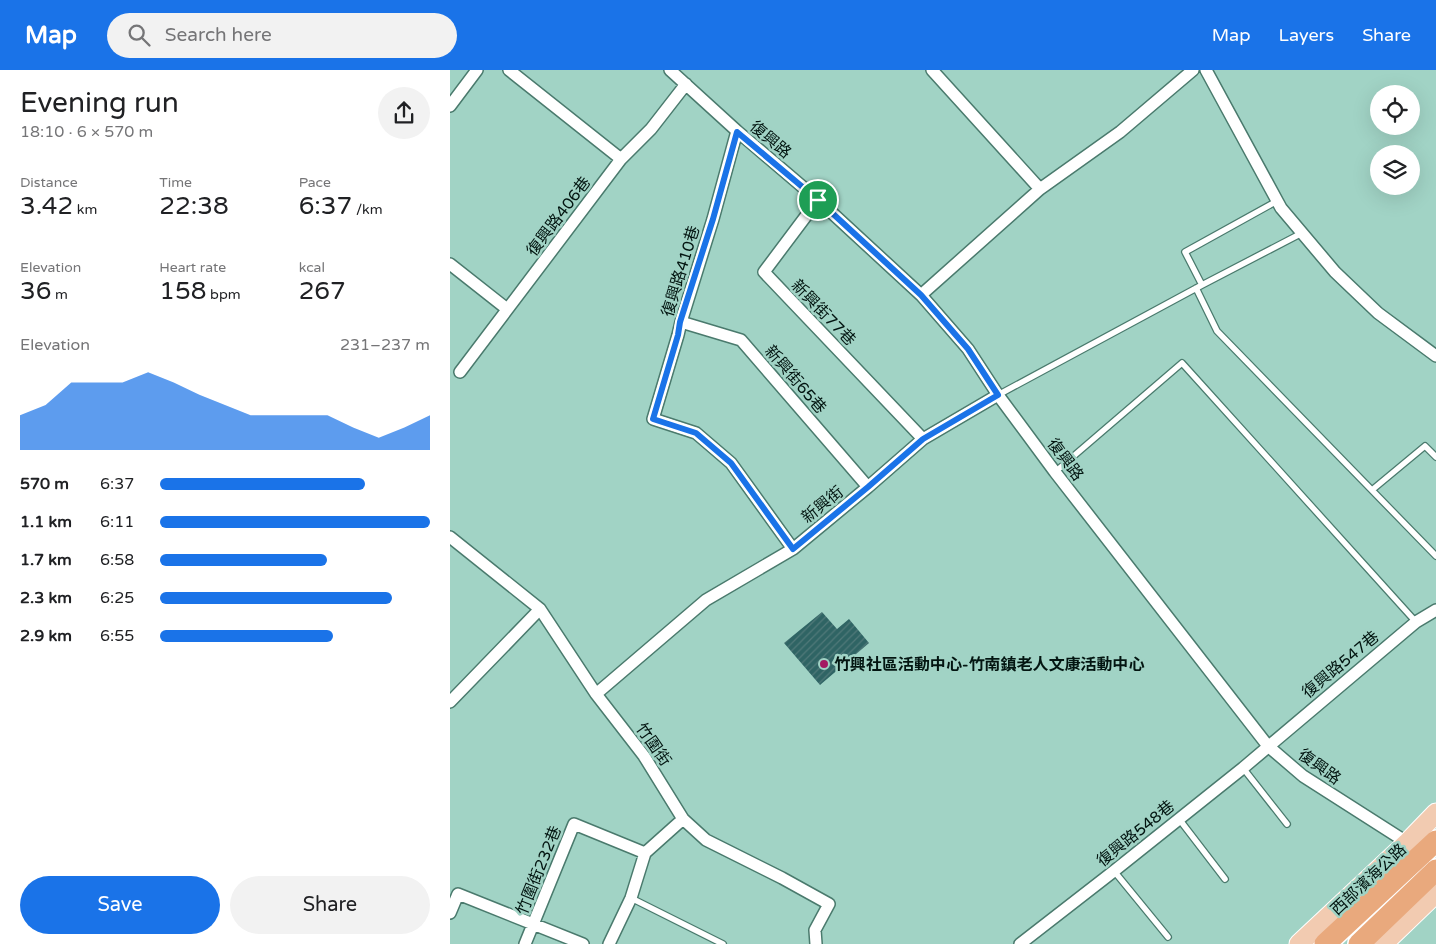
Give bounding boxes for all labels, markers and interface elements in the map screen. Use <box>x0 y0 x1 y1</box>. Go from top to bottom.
search box <box>107 13 457 58</box>
text: Map <box>25 21 77 50</box>
icon: search <box>125 21 153 49</box>
text: Search here <box>165 24 272 46</box>
text: Map <box>1212 24 1251 46</box>
text: Layers <box>1279 24 1334 46</box>
text: Share <box>1362 24 1411 46</box>
map controls <box>1370 85 1420 195</box>
button: locate <box>1370 85 1420 135</box>
text: Evening run <box>20 86 179 120</box>
button: share <box>378 87 430 139</box>
street label: 復興路 <box>746 117 795 163</box>
text: 18:10 · 6 × 570 m <box>20 122 153 142</box>
button: layers <box>1370 145 1420 195</box>
street label: 復興路406巷 <box>522 173 595 260</box>
text: Distance <box>20 174 78 191</box>
text: Time <box>159 174 192 191</box>
text: Pace <box>299 174 331 191</box>
pin <box>797 179 839 221</box>
icon: arrive <box>804 186 832 214</box>
text: 3.42 <box>20 191 73 221</box>
text: 22:38 <box>159 191 229 221</box>
text: 6:37 <box>299 191 352 221</box>
text: km <box>73 201 97 218</box>
text: /km <box>352 201 383 218</box>
street label: 復興路410巷 <box>658 223 704 319</box>
text: Elevation <box>20 259 81 276</box>
text: Heart rate <box>159 259 226 276</box>
text: kcal <box>299 259 325 276</box>
street label: 新興街77巷 <box>787 275 860 350</box>
text: 36 <box>20 276 51 306</box>
text: 158 <box>159 276 206 306</box>
text: 267 <box>299 276 346 306</box>
text: m <box>51 286 68 303</box>
text: bpm <box>206 286 241 303</box>
text: Elevation <box>20 335 90 355</box>
text: 231–237 m <box>340 335 430 355</box>
street label: 新興街65巷 <box>760 341 830 418</box>
street label: 復興路 <box>1043 434 1088 485</box>
text: 570 m <box>20 474 69 494</box>
text: 6:37 <box>100 474 134 494</box>
street label: 新興街 <box>798 482 848 528</box>
text: 1.1 km <box>20 512 72 532</box>
text: 6:11 <box>100 512 134 532</box>
text: 1.7 km <box>20 550 72 570</box>
text: 6:58 <box>100 550 134 570</box>
text: 2.3 km <box>20 588 72 608</box>
text: 6:25 <box>100 588 134 608</box>
text: 2.9 km <box>20 626 72 646</box>
text: 6:55 <box>100 626 134 646</box>
street label: 復興路547巷 <box>1298 627 1383 703</box>
place label: 竹興社區活動中心-竹南鎮老人文康活動中心 <box>834 655 1145 675</box>
marker: 竹興社區活動中心-竹南鎮老人文康活動中心 <box>818 658 830 670</box>
street label: 竹圍街 <box>631 719 675 770</box>
street label: 復興路 <box>1294 745 1345 789</box>
street label: 復興路548巷 <box>1093 796 1179 871</box>
street label: 竹圍街232巷 <box>512 823 566 918</box>
street label: 西部濱海公路 <box>1327 840 1411 920</box>
button: Save <box>20 876 220 934</box>
button: Share <box>230 876 430 934</box>

